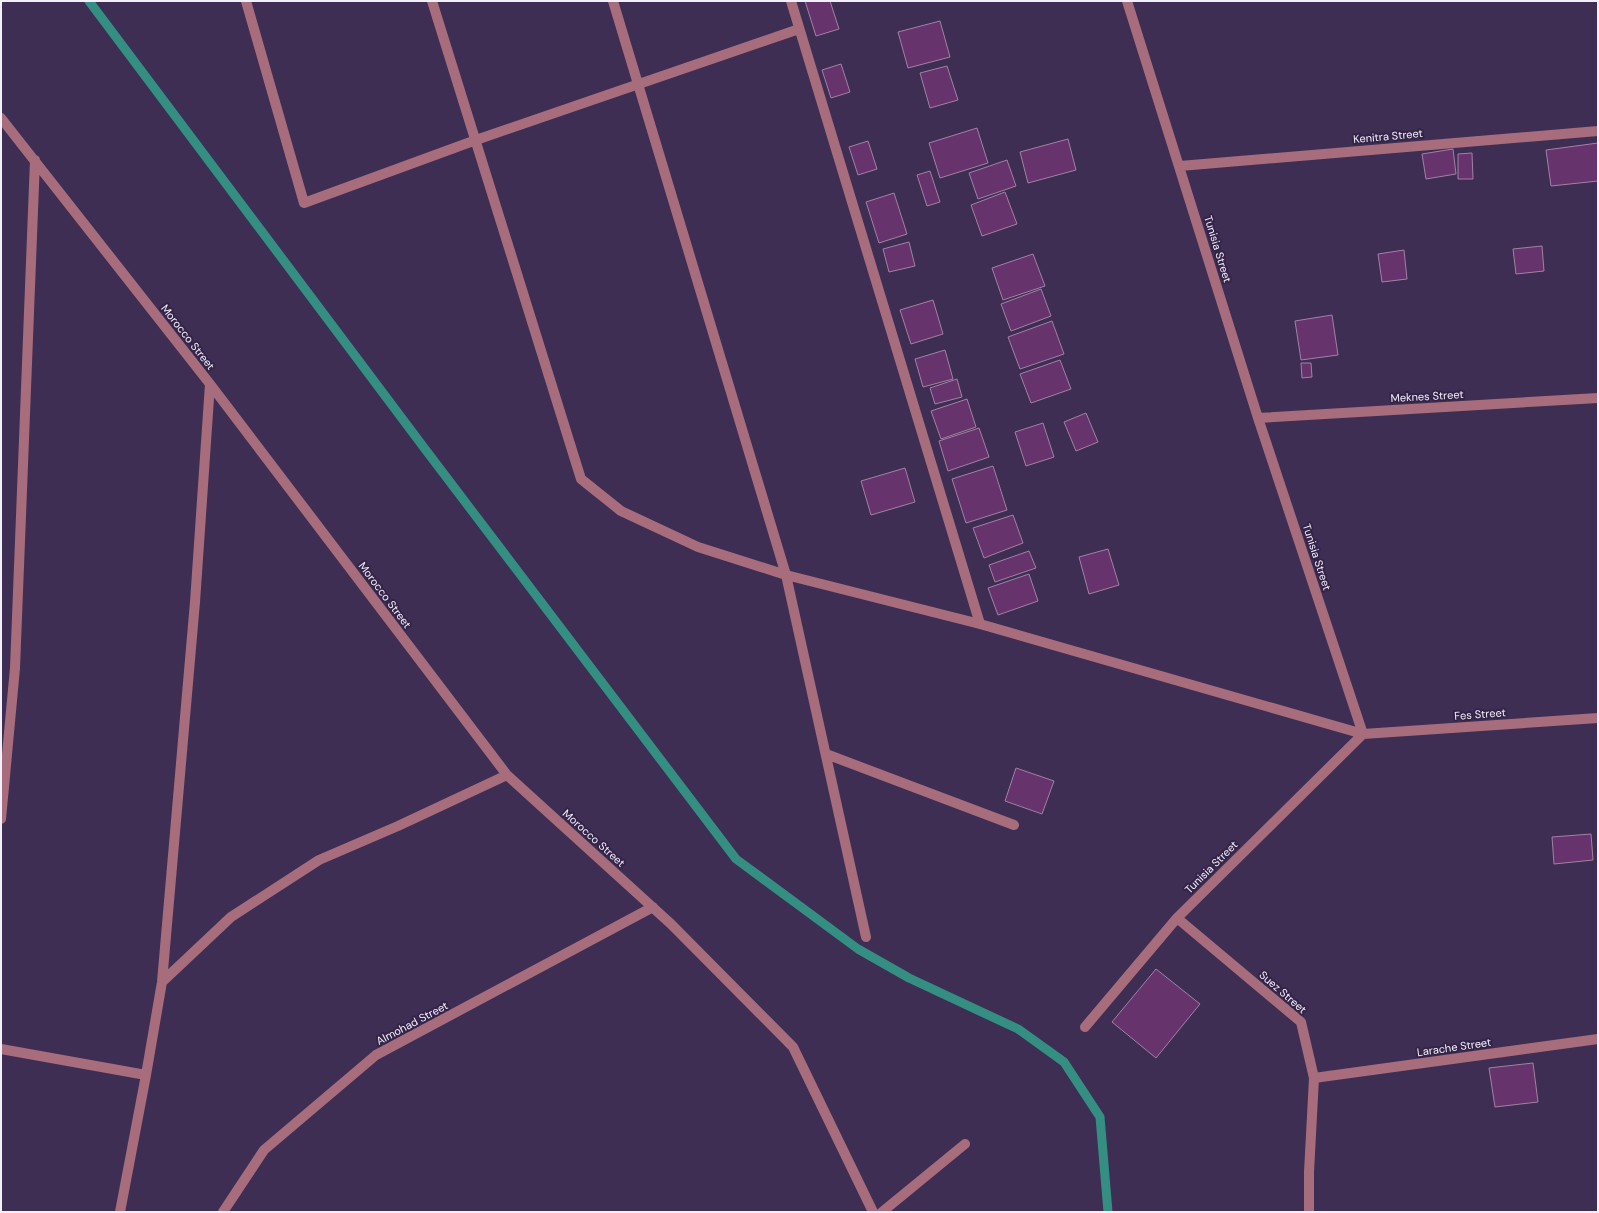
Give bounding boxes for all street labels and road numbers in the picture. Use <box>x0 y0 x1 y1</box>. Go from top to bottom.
street label: Kenitra Street <box>1353 126 1423 146</box>
street label: Tunisia Street <box>1201 214 1235 284</box>
street label: Morocco Street <box>158 301 218 373</box>
street label: Meknes Street <box>1390 387 1464 405</box>
street label: Tunisia Street <box>1300 522 1334 592</box>
street label: Morocco Street <box>356 559 414 631</box>
street label: Fes Street <box>1454 705 1506 723</box>
street label: Morocco Street <box>560 806 628 870</box>
street label: Tunisia Street <box>1182 838 1240 896</box>
street label: Suez Street <box>1256 968 1310 1016</box>
street label: Almohad Street <box>374 998 450 1048</box>
street label: Larache Street <box>1416 1035 1492 1059</box>

